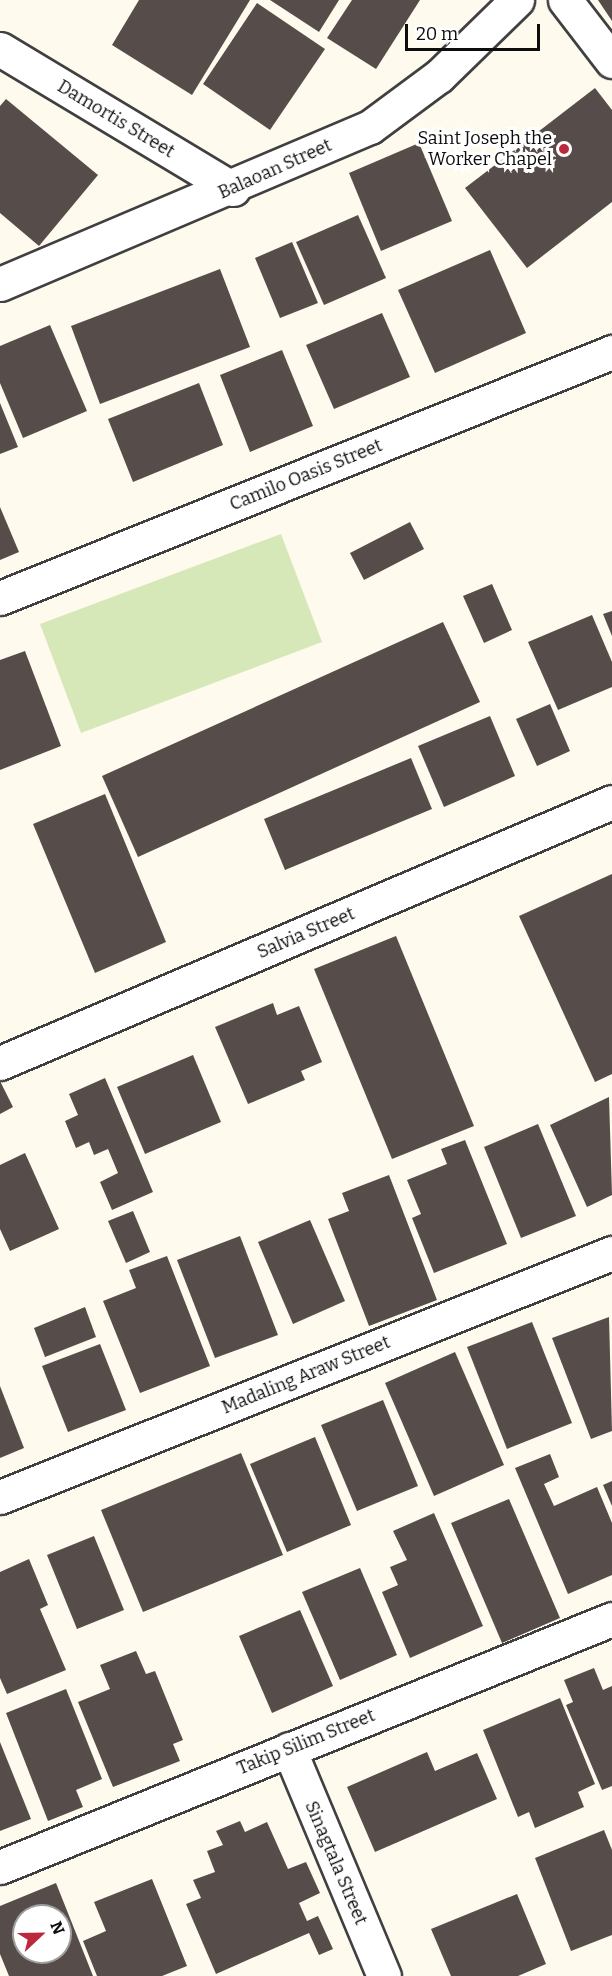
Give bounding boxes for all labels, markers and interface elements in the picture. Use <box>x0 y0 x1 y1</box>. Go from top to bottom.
scale bar <box>408 12 543 50</box>
text: 20 m <box>416 23 458 45</box>
street label: Damortis Street <box>54 76 178 162</box>
place label: Saint Joseph the Worker Chapel <box>417 128 552 170</box>
street label: Balaoan Street <box>215 134 335 204</box>
marker: Saint Joseph the Worker Chapel <box>557 142 571 156</box>
street label: Camilo Oasis Street <box>227 435 385 515</box>
street label: Salvia Street <box>254 903 358 963</box>
street label: Madaling Araw Street <box>219 1331 393 1419</box>
street label: Takip Silim Street <box>234 1705 378 1779</box>
street label: Sinagtala Street <box>300 1798 372 1928</box>
north arrow <box>12 1904 72 1964</box>
text: N <box>46 1919 68 1937</box>

